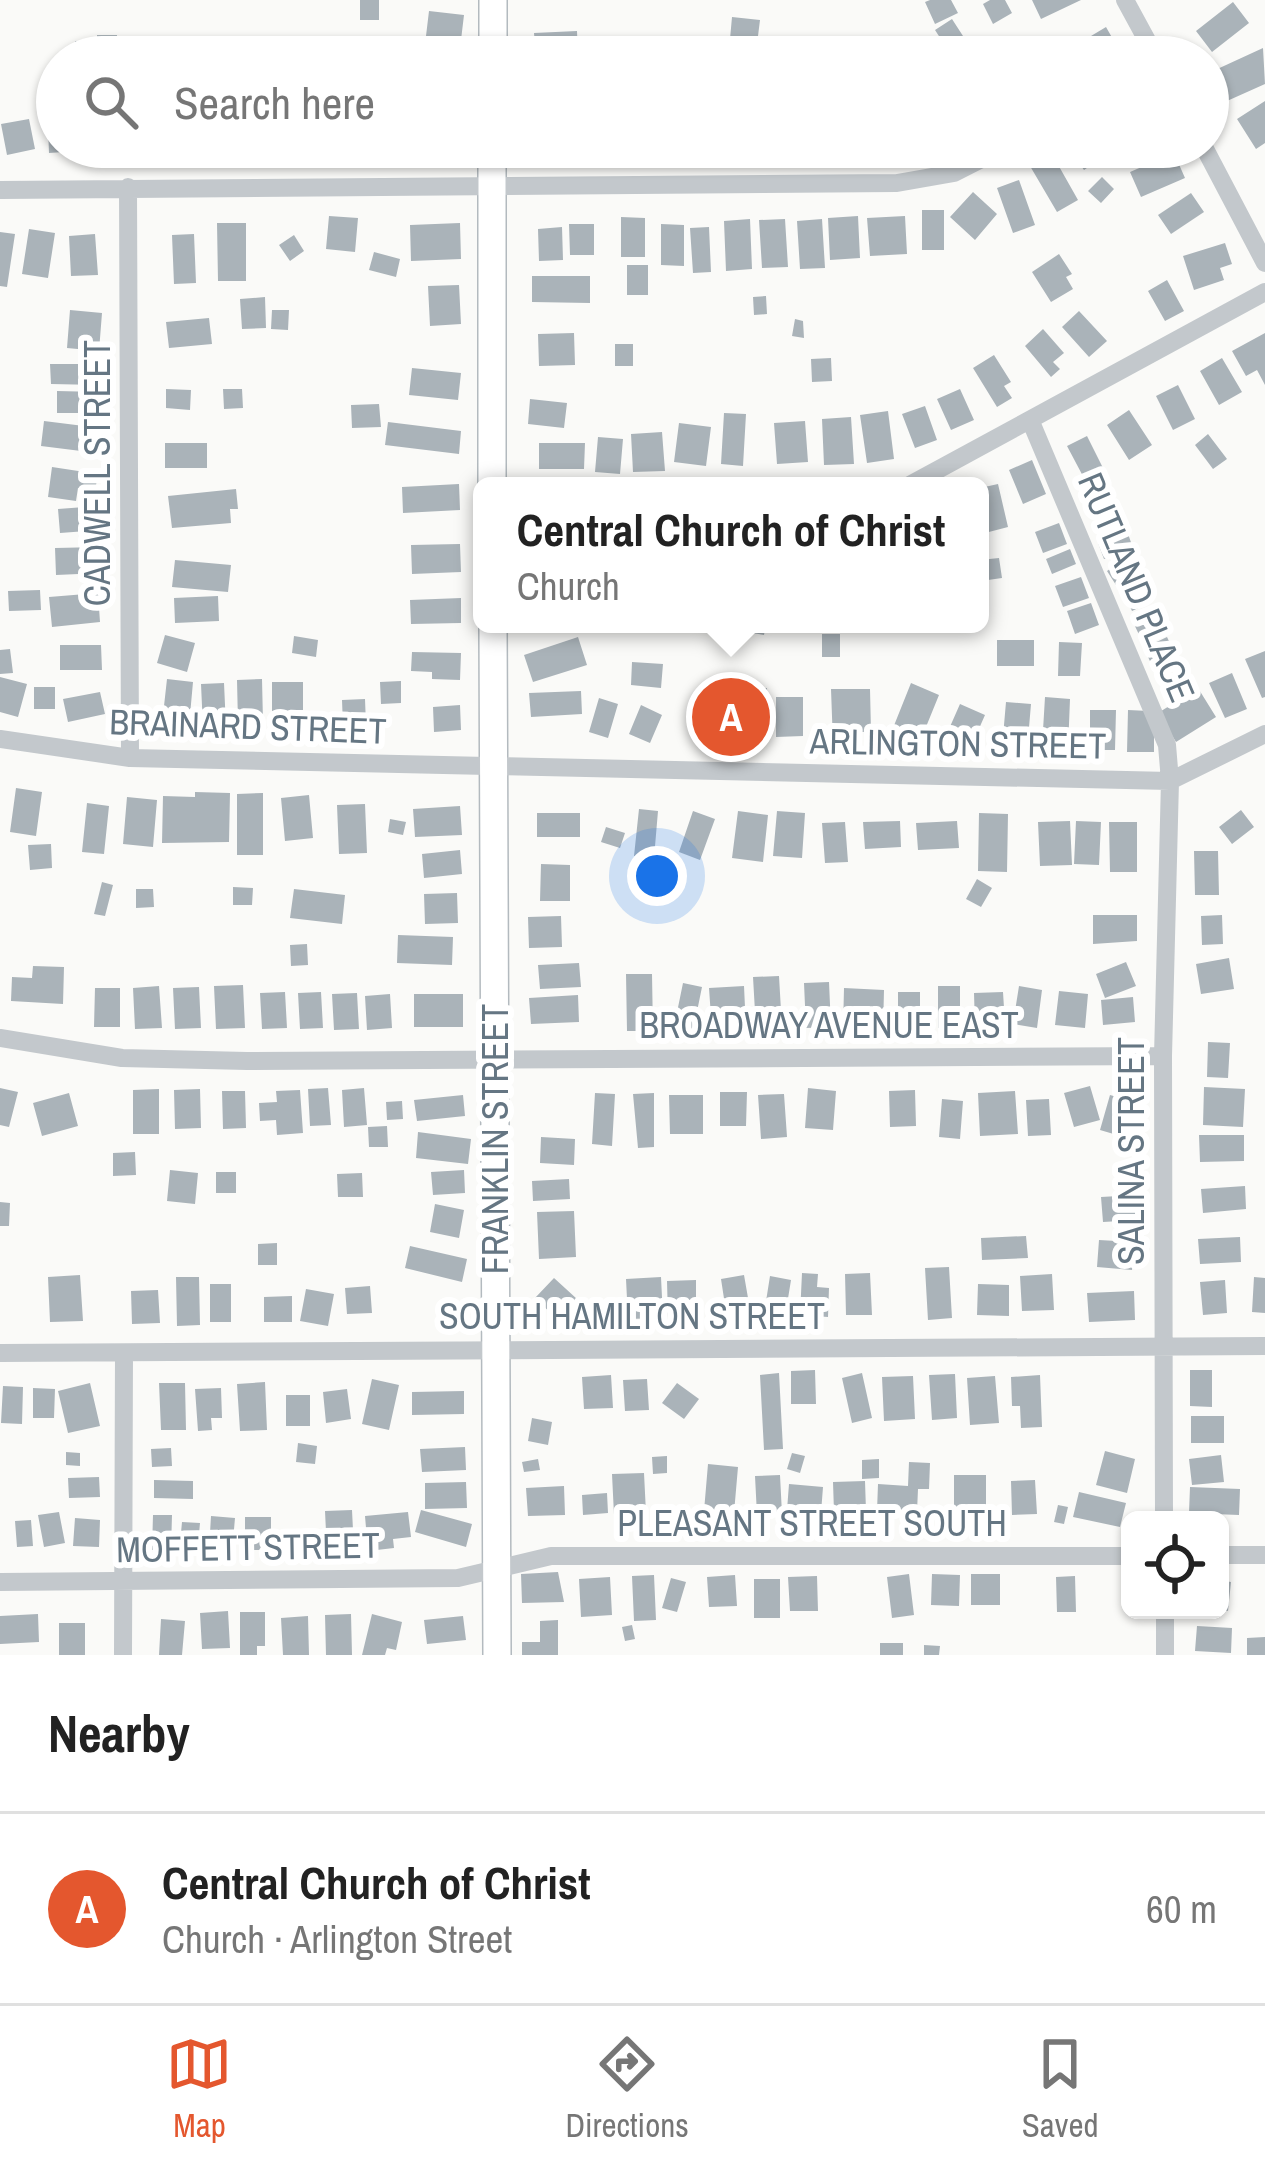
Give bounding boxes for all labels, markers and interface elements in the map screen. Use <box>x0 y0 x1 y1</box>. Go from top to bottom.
search box <box>36 36 1229 168</box>
icon: search <box>78 69 144 135</box>
text: Search here <box>174 72 375 133</box>
street label: CADWELL STREET <box>73 340 121 606</box>
street label: RUTLAND PLACE <box>1067 465 1207 709</box>
popup <box>473 477 989 633</box>
text: Central Church of Christ <box>517 499 945 560</box>
text: Church <box>517 560 620 612</box>
pin: A <box>692 672 770 762</box>
street label: BRAINARD STREET <box>109 697 387 755</box>
street label: ARLINGTON STREET <box>808 716 1107 770</box>
your location <box>627 846 687 906</box>
street label: BROADWAY AVENUE EAST <box>639 1001 1019 1049</box>
street label: FRANKLIN STREET <box>471 1004 519 1274</box>
street label: SALINA STREET <box>1107 1037 1155 1265</box>
street label: SOUTH HAMILTON STREET <box>439 1292 825 1340</box>
street label: PLEASANT STREET SOUTH <box>617 1499 1007 1547</box>
map controls <box>1121 1511 1229 1619</box>
button: locate <box>1121 1511 1229 1619</box>
street label: MOFFETT STREET <box>116 1521 380 1573</box>
text: Nearby <box>48 1699 190 1768</box>
text: Central Church of Christ <box>162 1852 591 1913</box>
text: A <box>75 1883 99 1935</box>
text: 60 m <box>1146 1883 1217 1935</box>
text: Church · Arlington Street <box>162 1913 512 1965</box>
tab: Map <box>166 2031 232 2147</box>
tab: Directions <box>565 2031 689 2147</box>
tab: Saved <box>1022 2031 1098 2147</box>

